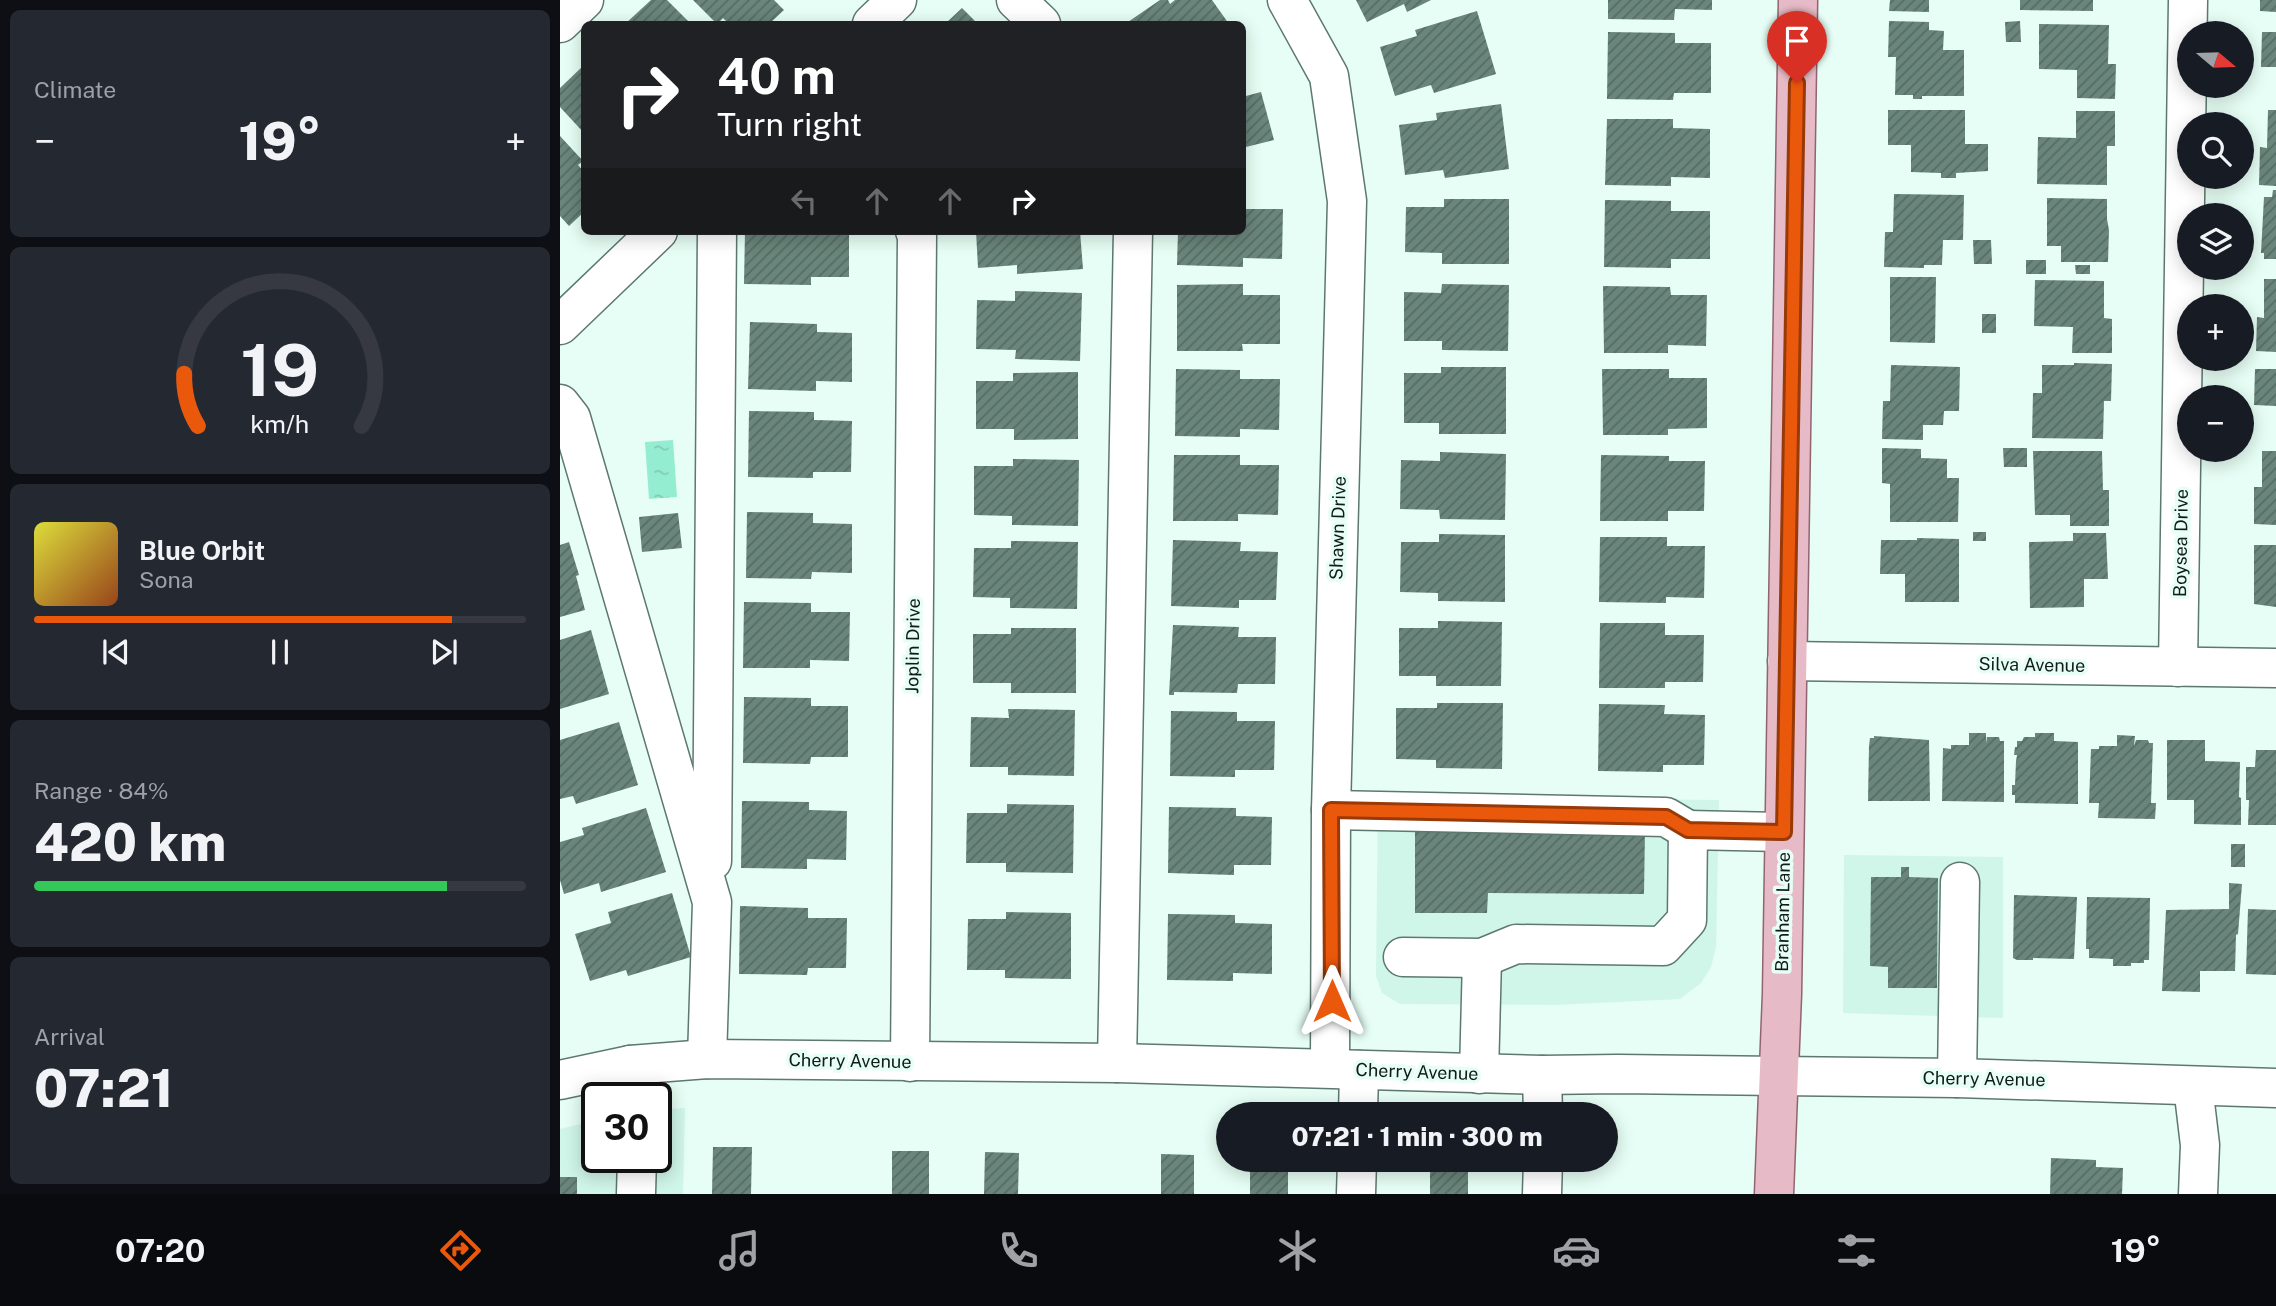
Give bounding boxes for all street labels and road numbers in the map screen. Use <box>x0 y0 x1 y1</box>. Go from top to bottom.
street label: Shawn Drive <box>1325 476 1350 580</box>
street label: Boysea Drive <box>2169 489 2192 597</box>
street label: Joplin Drive <box>901 598 924 694</box>
street label: Silva Avenue <box>1978 653 2086 676</box>
street label: Branham Lane <box>1771 852 1794 972</box>
street label: Cherry Avenue <box>788 1049 912 1072</box>
street label: Cherry Avenue <box>1355 1059 1479 1084</box>
street label: Cherry Avenue <box>1922 1067 2046 1090</box>

